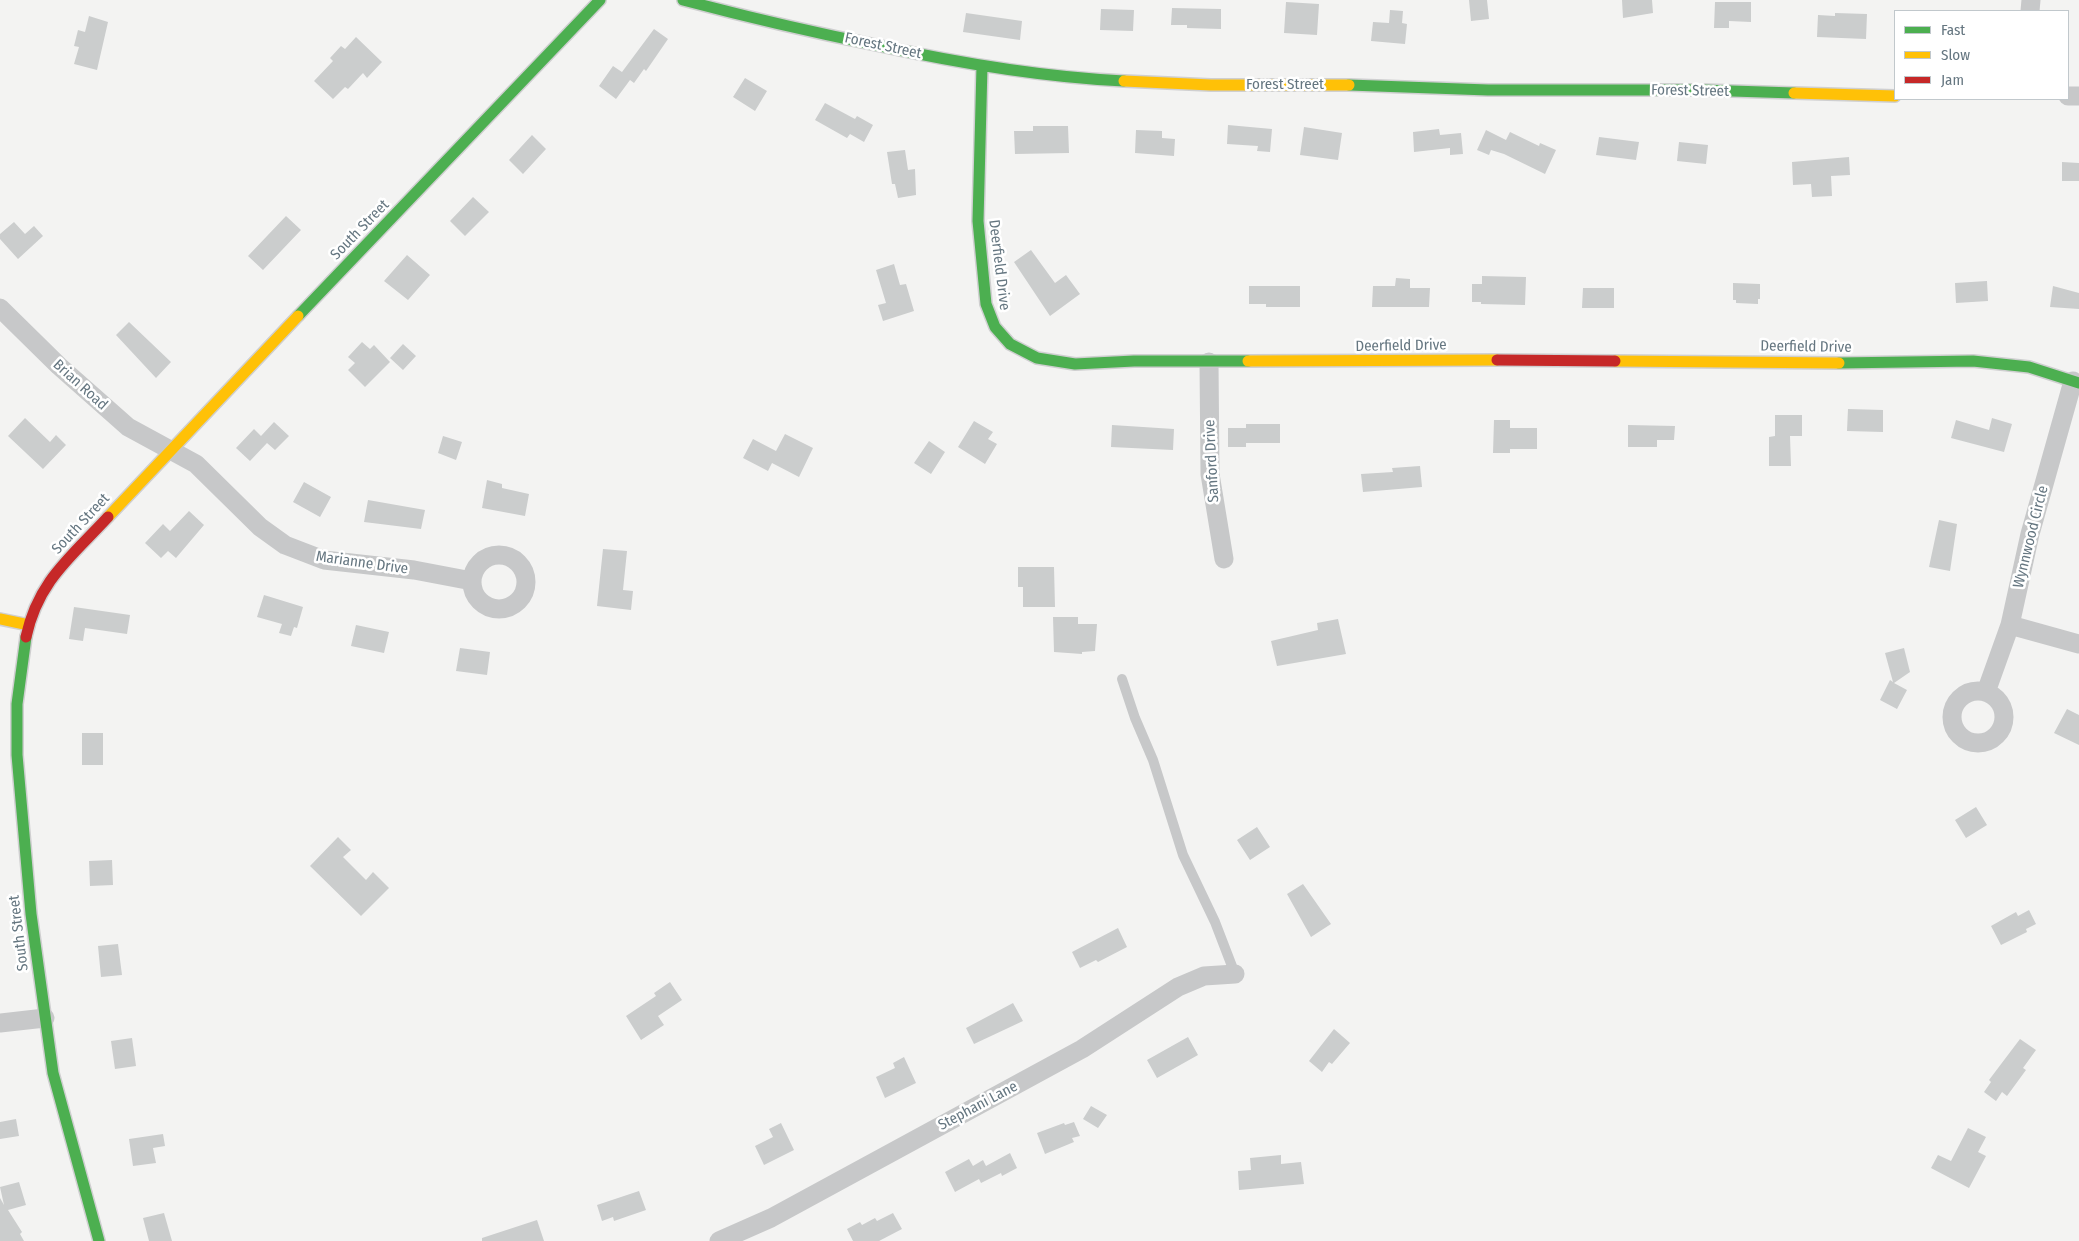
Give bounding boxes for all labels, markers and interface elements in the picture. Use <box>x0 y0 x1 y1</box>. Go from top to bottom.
legend <box>1894 10 2069 100</box>
text: Fast <box>1941 21 1965 39</box>
street label: Forest Street <box>843 29 923 63</box>
text: Slow <box>1941 46 1970 64</box>
text: Jam <box>1941 71 1964 89</box>
street label: Forest Street <box>1246 76 1324 94</box>
street label: Forest Street <box>1651 81 1729 101</box>
street label: South Street <box>327 196 393 264</box>
street label: Deerfield Drive <box>985 219 1013 311</box>
street label: Deerfield Drive <box>1355 336 1447 356</box>
street label: Deerfield Drive <box>1760 337 1852 357</box>
street label: Brian Road <box>49 356 111 414</box>
street label: Sanford Drive <box>1201 419 1223 503</box>
street label: Wynnwood Circle <box>2010 484 2052 590</box>
street label: South Street <box>48 490 114 558</box>
street label: Marianne Drive <box>315 548 409 578</box>
street label: South Street <box>5 894 33 972</box>
street label: Stephani Lane <box>935 1078 1021 1134</box>

